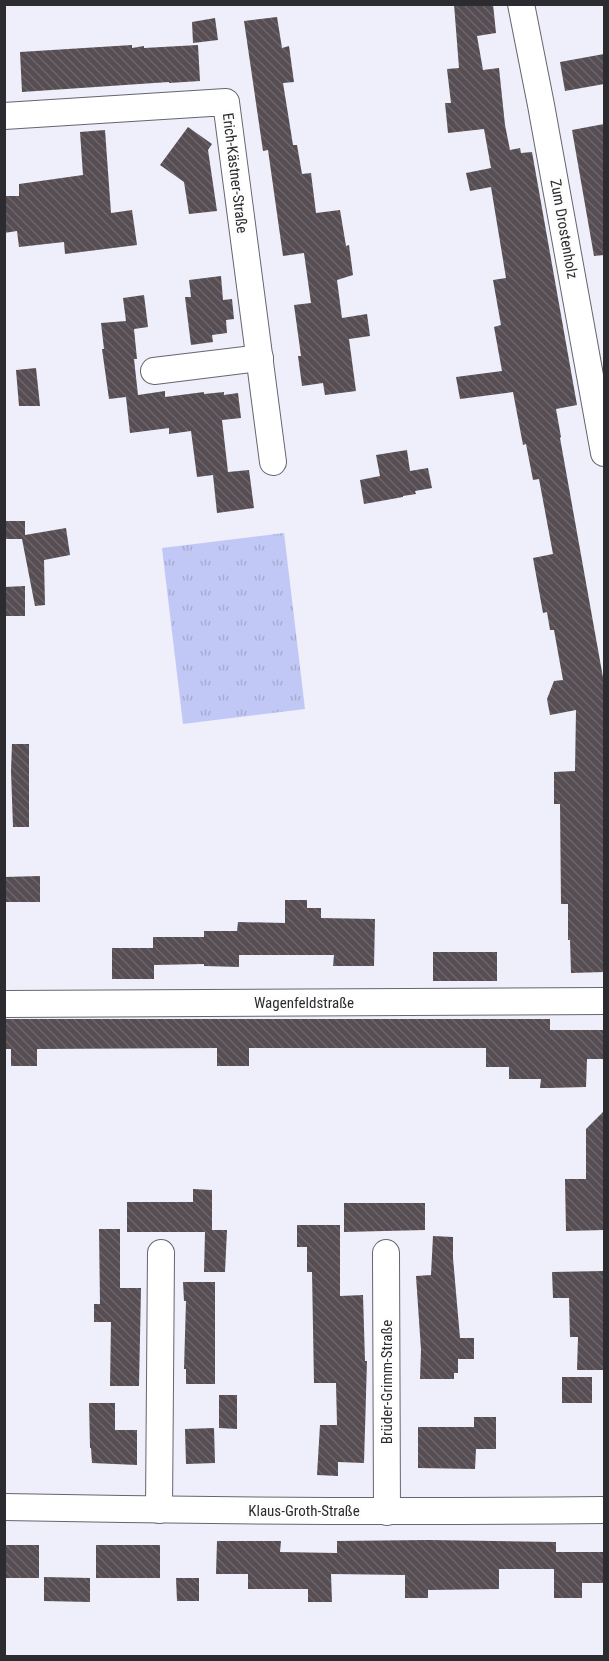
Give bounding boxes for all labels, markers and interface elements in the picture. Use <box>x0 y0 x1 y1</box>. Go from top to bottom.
street label: Erich-Kästner-Straße <box>219 112 251 234</box>
street label: Zum Drostenholz <box>546 178 582 280</box>
street label: Wagenfeldstraße <box>254 994 354 1012</box>
street label: Brüder-Grimm-Straße <box>378 1320 396 1444</box>
street label: Klaus-Groth-Straße <box>248 1502 360 1520</box>

